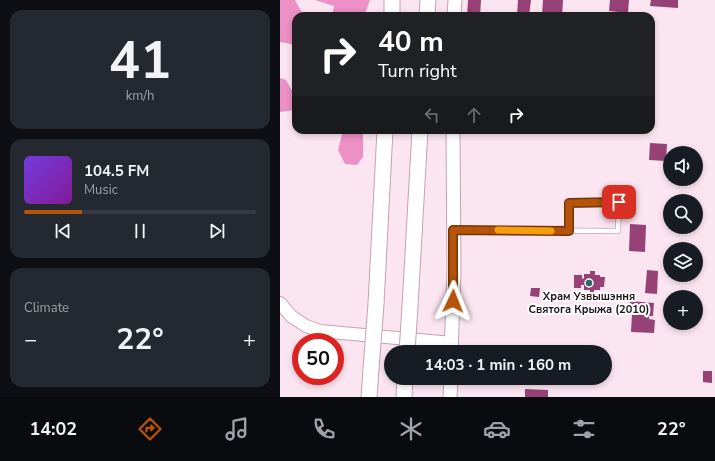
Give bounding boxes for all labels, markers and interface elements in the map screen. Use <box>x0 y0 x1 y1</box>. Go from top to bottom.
text: 40 m <box>378 23 444 61</box>
text: 41 <box>109 25 171 96</box>
icon: right <box>312 28 364 80</box>
text: Turn right <box>378 59 457 83</box>
text: km/h <box>126 87 154 105</box>
icon: left <box>421 104 443 126</box>
icon: ahead <box>463 104 485 126</box>
icon: right <box>505 104 527 126</box>
map controls <box>663 146 703 330</box>
button: sound <box>663 146 703 186</box>
text: 104.5 FM <box>84 161 149 181</box>
text: Music <box>84 181 118 199</box>
pin <box>602 185 636 219</box>
icon: arrive <box>608 191 630 213</box>
button: search <box>663 194 703 234</box>
icon: previous <box>52 220 74 242</box>
icon: pause <box>129 220 151 242</box>
icon: next <box>206 220 228 242</box>
button: layers <box>663 242 703 282</box>
marker: Храм Узвышэння Святога Крыжа (2010) <box>584 278 594 288</box>
position arrow <box>432 280 474 322</box>
place label: Храм Узвышэння Святога Крыжа (2010) <box>529 289 649 317</box>
button: + <box>663 290 703 330</box>
text: Climate <box>24 299 69 317</box>
text: 22° <box>116 319 164 360</box>
text: − <box>24 325 37 355</box>
text: + <box>243 325 256 355</box>
speed limit sign: 50 <box>292 333 344 385</box>
text: 14:03 · 1 min · 160 m <box>425 355 571 375</box>
icon: directions <box>136 415 164 443</box>
icon: music <box>223 415 251 443</box>
icon: phone <box>310 415 338 443</box>
icon: climate <box>397 415 425 443</box>
icon: car <box>483 415 511 443</box>
icon: filters <box>570 415 598 443</box>
text: 14:02 <box>29 417 77 441</box>
text: 22° <box>657 417 686 441</box>

